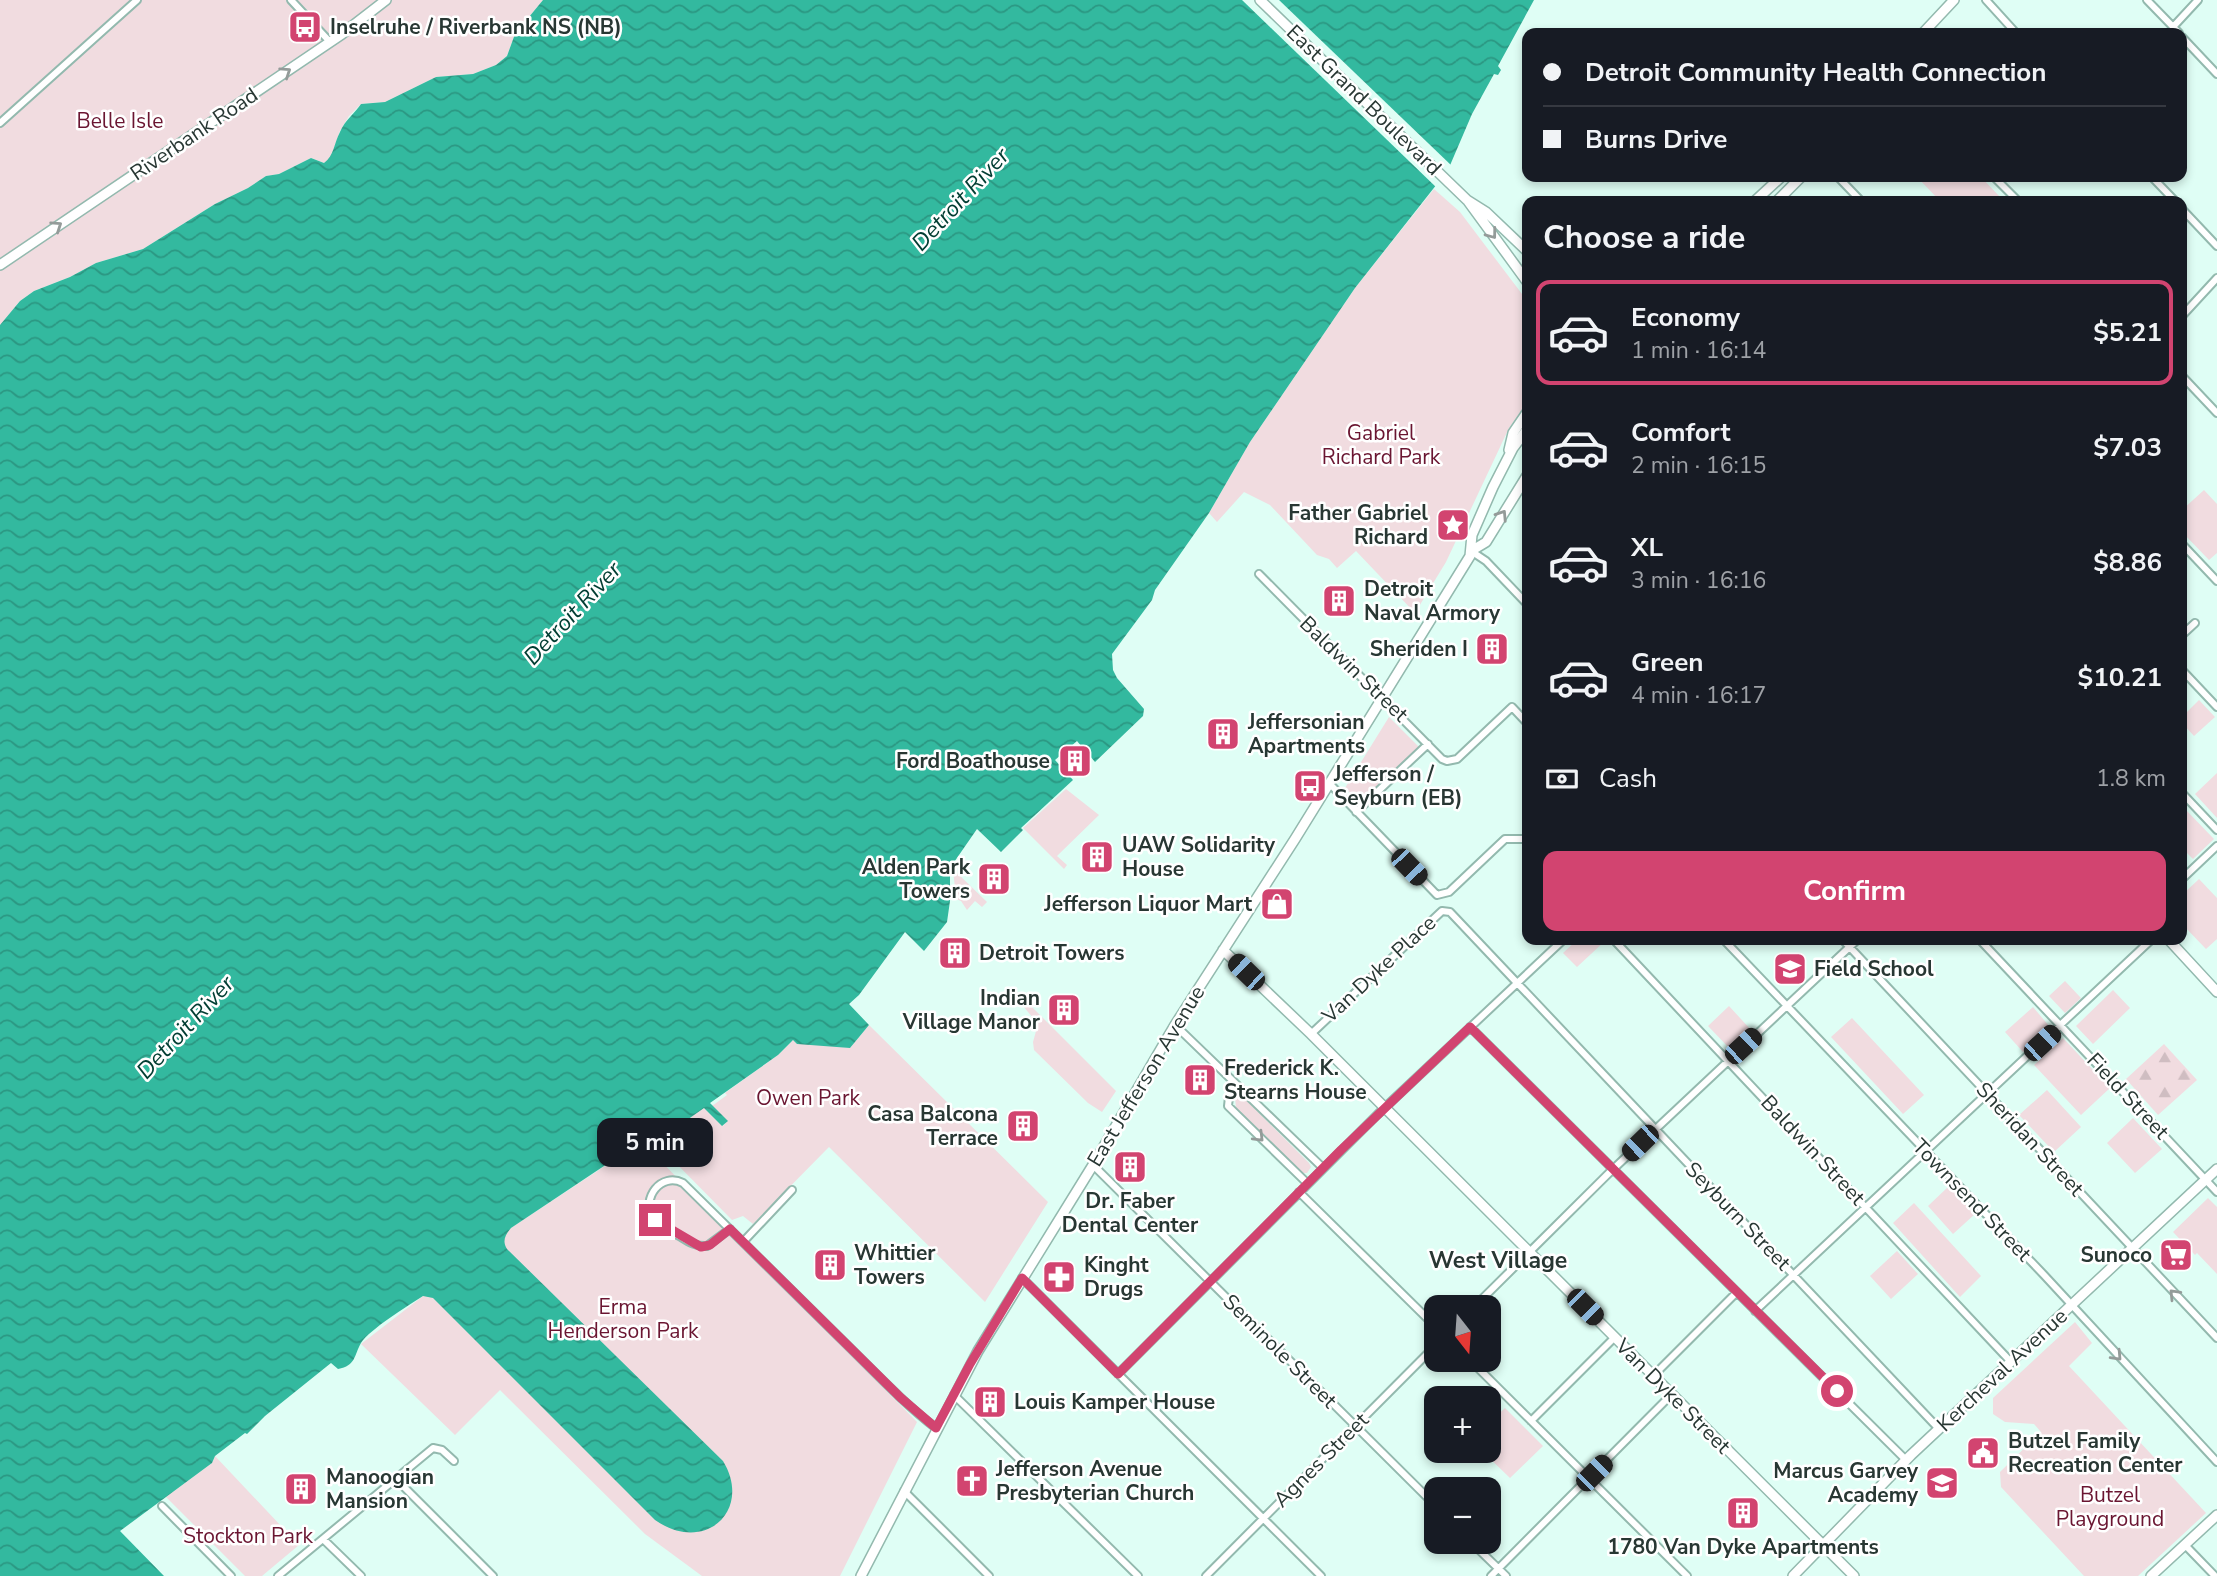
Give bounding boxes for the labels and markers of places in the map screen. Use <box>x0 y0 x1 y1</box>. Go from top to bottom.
bus stop icon: Inselruhe / Riverbank NS (NB) <box>286 8 324 46</box>
place label: Inselruhe / Riverbank NS (NB) <box>330 13 622 41</box>
place label: Father Gabriel Richard <box>1288 499 1428 551</box>
place icon: Father Gabriel Richard <box>1434 506 1472 544</box>
place label: Detroit Naval Armory <box>1364 575 1501 627</box>
building icon: Detroit Naval Armory <box>1320 582 1358 620</box>
building icon: Sheriden I <box>1473 630 1511 668</box>
place label: Sheriden I <box>1370 635 1468 663</box>
place label: Jeffersonian Apartments <box>1247 708 1365 760</box>
building icon: Jeffersonian Apartments <box>1204 715 1242 753</box>
building icon: Ford Boathouse <box>1056 742 1094 780</box>
place label: Ford Boathouse <box>896 747 1050 775</box>
place label: Jefferson / Seyburn (EB) <box>1333 760 1462 812</box>
bus stop icon: Jefferson / Seyburn (EB) <box>1291 767 1329 805</box>
place label: UAW Solidarity House <box>1122 831 1276 883</box>
building icon: UAW Solidarity House <box>1078 838 1116 876</box>
place label: Alden Park Towers <box>862 853 971 905</box>
building icon: Alden Park Towers <box>975 860 1013 898</box>
shop icon: Jefferson Liquor Mart <box>1258 885 1296 923</box>
place label: Jefferson Liquor Mart <box>1043 890 1253 918</box>
building icon: Detroit Towers <box>936 934 974 972</box>
place label: Detroit Towers <box>979 939 1124 967</box>
school or university icon: Field School <box>1771 950 1809 988</box>
place label: Field School <box>1814 955 1934 983</box>
place label: Indian Village Manor <box>902 984 1041 1036</box>
building icon: Indian Village Manor <box>1045 991 1083 1029</box>
place label: Frederick K. Stearns House <box>1224 1054 1367 1106</box>
building icon: Frederick K. Stearns House <box>1181 1061 1219 1099</box>
place label: Casa Balcona Terrace <box>867 1100 998 1152</box>
building icon: Casa Balcona Terrace <box>1004 1107 1042 1145</box>
building icon: Dr. Faber Dental Center <box>1111 1148 1149 1186</box>
place label: Dr. Faber Dental Center <box>1062 1187 1199 1239</box>
supermarket icon: Sunoco <box>2157 1236 2195 1274</box>
place label: Whittier Towers <box>854 1239 936 1291</box>
place label: Sunoco <box>2080 1241 2152 1269</box>
building icon: Whittier Towers <box>811 1246 849 1284</box>
place label: Kinght Drugs <box>1084 1251 1150 1303</box>
pharmacy icon: Kinght Drugs <box>1040 1258 1078 1296</box>
building icon: Louis Kamper House <box>971 1383 1009 1421</box>
place label: Louis Kamper House <box>1014 1388 1215 1416</box>
place label: Butzel Family Recreation Center <box>2008 1427 2183 1479</box>
public building icon: Butzel Family Recreation Center <box>1964 1434 2002 1472</box>
place label: Jefferson Avenue Presbyterian Church <box>995 1455 1194 1507</box>
place label: Marcus Garvey Academy <box>1773 1457 1919 1509</box>
church icon: Jefferson Avenue Presbyterian Church <box>953 1462 991 1500</box>
place label: Manoogian Mansion <box>326 1463 434 1515</box>
school or university icon: Marcus Garvey Academy <box>1923 1464 1961 1502</box>
building icon: Manoogian Mansion <box>282 1470 320 1508</box>
building icon: 1780 Van Dyke Apartments <box>1724 1494 1762 1532</box>
place label: 1780 Van Dyke Apartments <box>1607 1533 1879 1561</box>

